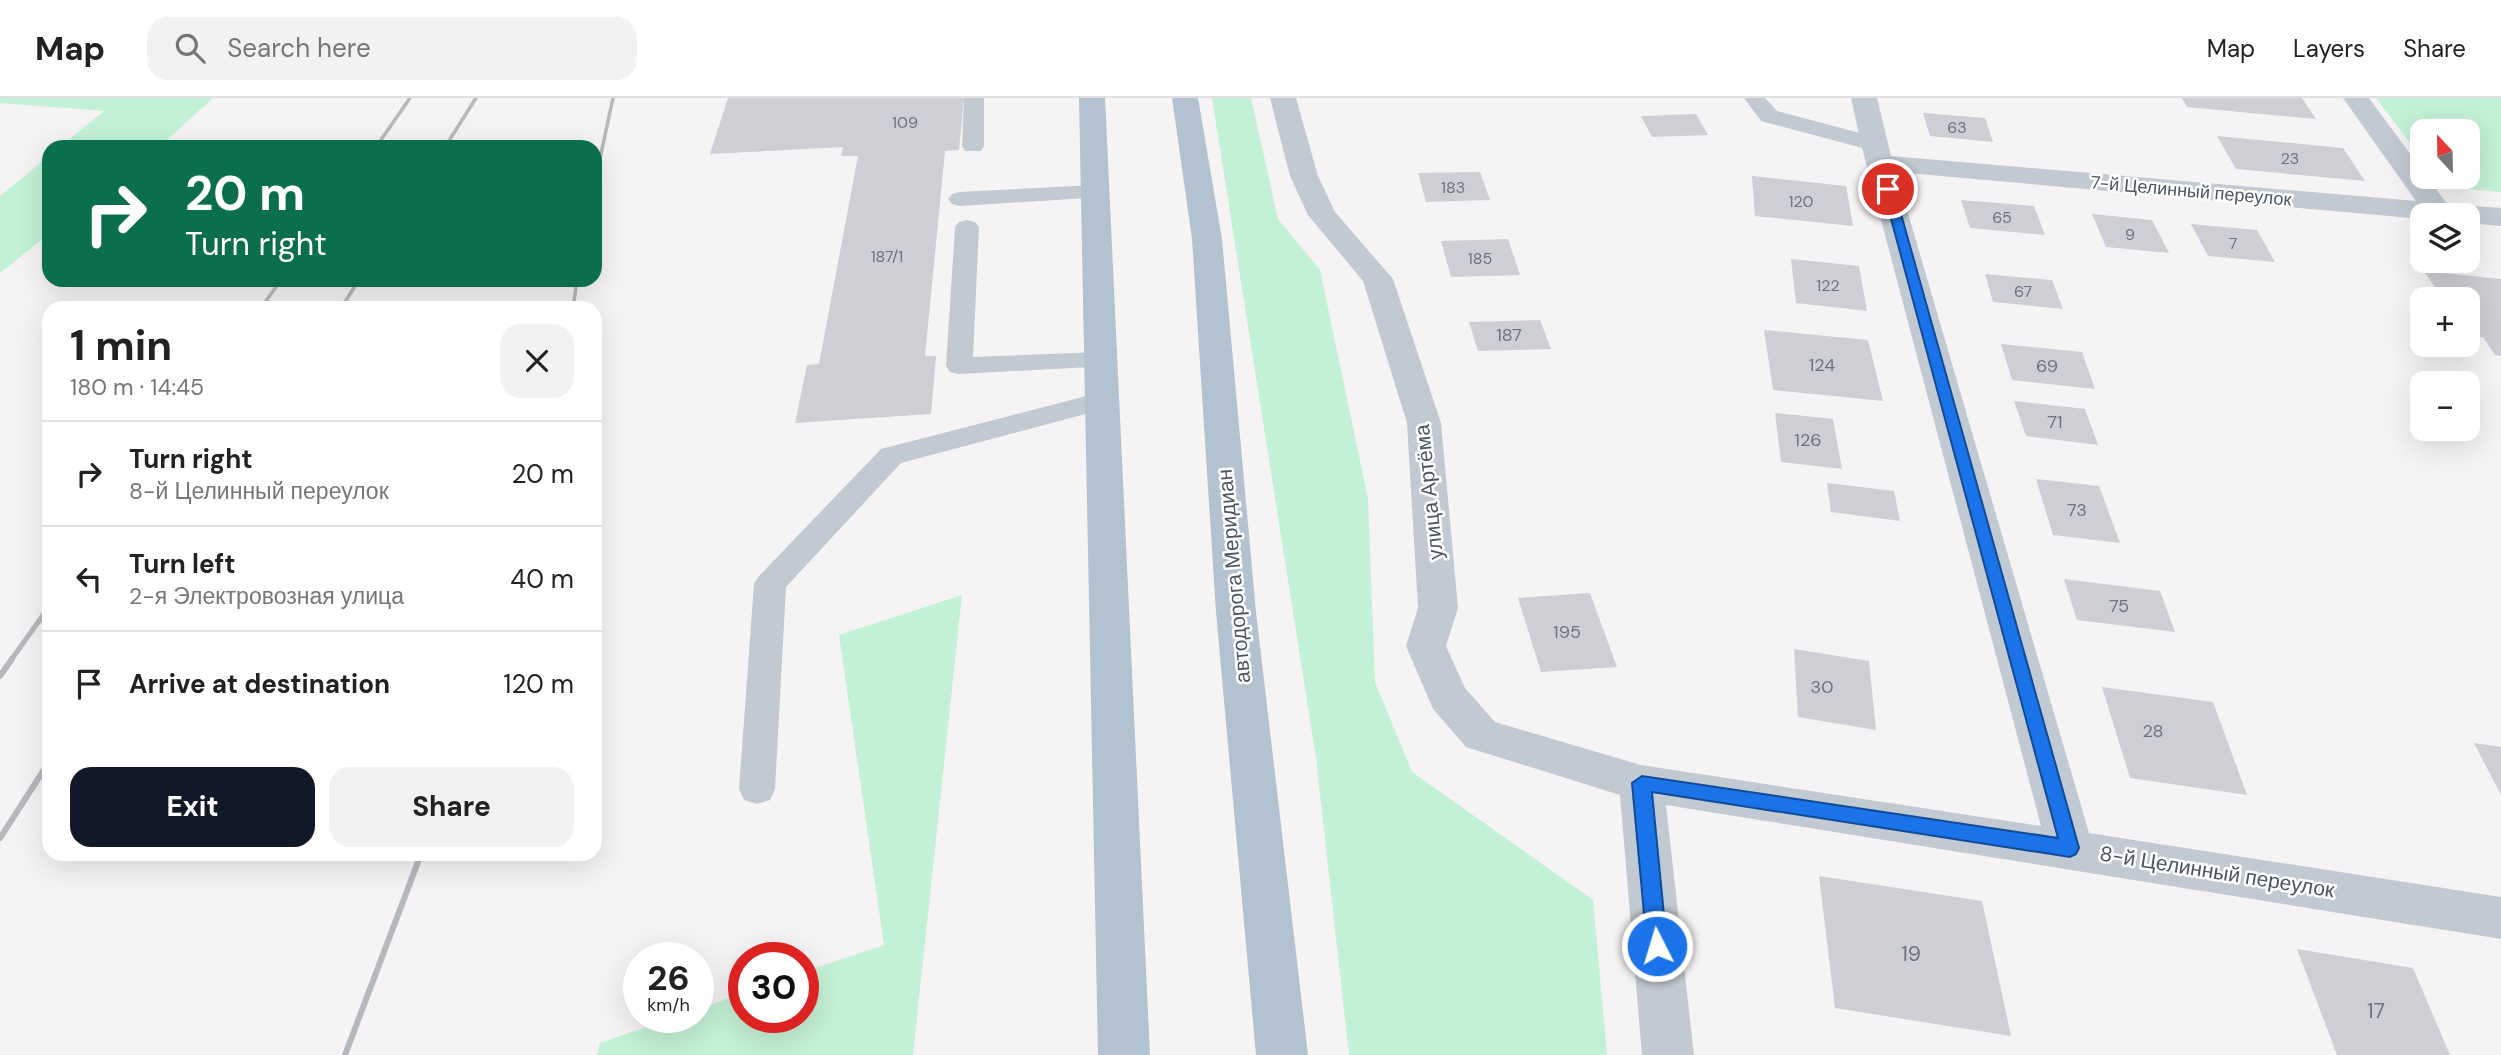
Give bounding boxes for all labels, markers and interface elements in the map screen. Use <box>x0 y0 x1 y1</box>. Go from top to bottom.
search box <box>147 17 637 80</box>
text: Map <box>35 27 105 70</box>
icon: search <box>171 29 209 67</box>
text: Search here <box>227 31 371 65</box>
text: Map <box>2207 33 2255 64</box>
text: Layers <box>2293 33 2365 64</box>
text: Share <box>2403 33 2466 64</box>
house number: 109 <box>892 112 918 133</box>
house number: 63 <box>1947 117 1967 138</box>
north arrow <box>2410 119 2480 189</box>
map controls <box>2410 119 2480 441</box>
house number: 23 <box>2281 148 2299 169</box>
pin <box>1858 159 1918 219</box>
text: 20 m <box>185 161 305 225</box>
icon: right <box>70 168 161 259</box>
icon: arrive <box>1869 170 1907 208</box>
street label: 7-й Целинный переулок <box>2090 170 2292 212</box>
house number: 183 <box>1441 177 1465 198</box>
house number: 120 <box>1789 191 1814 212</box>
button: layers <box>2410 203 2480 273</box>
house number: 65 <box>1992 207 2012 228</box>
text: Turn right <box>185 223 327 265</box>
house number: 9 <box>2125 224 2135 245</box>
house number: 7 <box>2229 233 2237 254</box>
house number: 187/1 <box>871 246 903 267</box>
house number: 185 <box>1468 248 1492 269</box>
house number: 122 <box>1816 275 1840 296</box>
house number: 67 <box>2014 281 2032 302</box>
button: + <box>2410 287 2480 357</box>
text: 1 min <box>70 318 172 373</box>
house number: 187 <box>1496 323 1522 347</box>
button: close <box>500 324 574 398</box>
house number: 124 <box>1809 353 1835 377</box>
house number: 69 <box>2036 354 2058 378</box>
button: − <box>2410 371 2480 441</box>
text: 180 m · 14:45 <box>70 372 204 402</box>
house number: 71 <box>2047 410 2063 434</box>
street label: улица Артёма <box>1408 423 1450 561</box>
house number: 126 <box>1794 428 1822 452</box>
text: Turn right <box>129 442 253 476</box>
icon: right <box>70 455 108 493</box>
text: 20 m <box>511 457 574 491</box>
street label: автодорога Меридиан <box>1211 468 1257 684</box>
text: 8-й Целинный переулок <box>129 476 389 506</box>
house number: 73 <box>2067 498 2087 522</box>
text: Turn left <box>129 547 236 581</box>
icon: left <box>70 560 108 598</box>
text: 40 m <box>510 562 574 596</box>
text: 2-я Электровозная улица <box>129 581 404 611</box>
house number: 75 <box>2109 594 2129 618</box>
house number: 195 <box>1553 620 1581 644</box>
icon: arrive <box>70 665 108 703</box>
text: Arrive at destination <box>129 667 390 701</box>
text: 120 m <box>503 667 574 701</box>
house number: 30 <box>1811 675 1833 699</box>
house number: 28 <box>2142 719 2164 743</box>
button: Exit <box>70 767 315 847</box>
button: Share <box>329 767 574 847</box>
street label: 8-й Целинный переулок <box>2098 840 2337 905</box>
position arrow <box>1620 909 1694 983</box>
house number: 19 <box>1901 940 1921 968</box>
speed limit sign: 30 <box>728 942 819 1033</box>
text: 26 <box>647 955 690 1001</box>
text: km/h <box>647 993 690 1017</box>
house number: 17 <box>2367 997 2385 1025</box>

